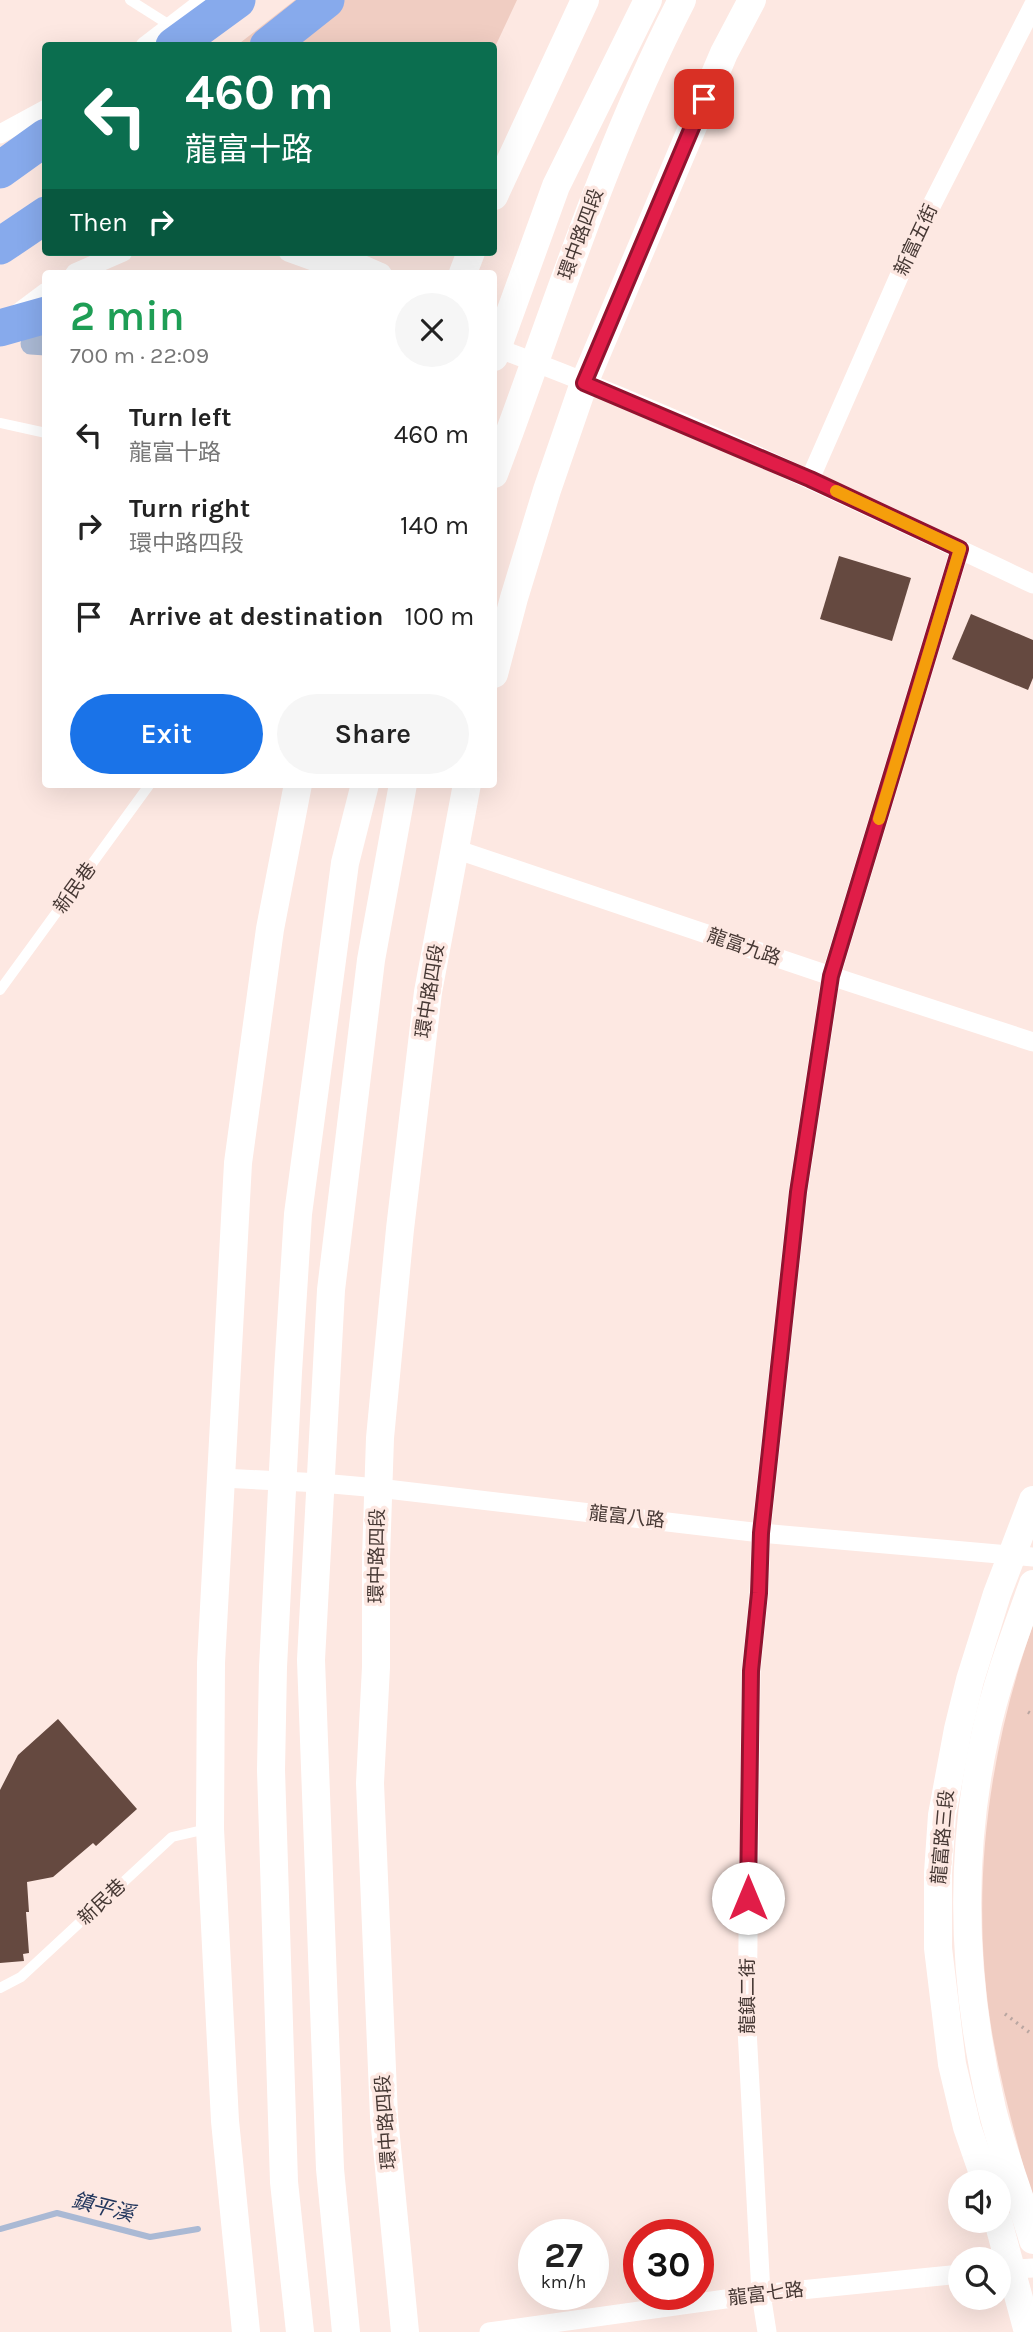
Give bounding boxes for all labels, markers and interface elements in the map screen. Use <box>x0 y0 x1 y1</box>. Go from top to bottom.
text: 460 m <box>185 64 334 121</box>
pin <box>674 69 734 129</box>
icon: left <box>70 70 161 161</box>
icon: arrive <box>685 80 723 118</box>
text: 龍富十路 <box>185 131 313 168</box>
street label: 環中路四段 <box>554 186 608 282</box>
street label: 新富五街 <box>890 201 942 279</box>
icon: right <box>142 203 180 241</box>
text: Then <box>70 207 128 238</box>
text: 2 min <box>70 291 185 341</box>
button: close <box>395 293 469 367</box>
text: 700 m · 22:09 <box>70 342 209 369</box>
text: Turn left <box>129 402 231 433</box>
icon: left <box>70 416 108 454</box>
text: 460 m <box>394 419 469 450</box>
text: 龍富十路 <box>129 439 221 466</box>
text: Turn right <box>129 493 250 524</box>
icon: right <box>70 507 108 545</box>
text: 140 m <box>400 510 469 541</box>
text: 環中路四段 <box>129 530 244 557</box>
icon: arrive <box>70 598 108 636</box>
text: Arrive at destination <box>129 601 383 632</box>
text: 100 m <box>404 601 474 632</box>
button: Exit <box>70 694 263 774</box>
button: Share <box>277 694 469 774</box>
street label: 新民巷 <box>49 858 101 918</box>
street label: 龍富九路 <box>704 924 784 970</box>
street label: 環中路四段 <box>412 942 448 1040</box>
street label: 龍富八路 <box>588 1502 666 1532</box>
street label: 環中路四段 <box>365 1508 389 1604</box>
street label: 龍富路三段 <box>928 1789 958 1885</box>
position arrow <box>711 1861 785 1935</box>
street label: 新民巷 <box>74 1875 130 1929</box>
street label: 龍鎮二街 <box>737 1958 759 2034</box>
street label: 環中路四段 <box>372 2074 400 2170</box>
map controls <box>948 2170 1011 2310</box>
button: sound <box>948 2170 1011 2233</box>
water label: 鎮平溪 <box>70 2188 139 2227</box>
speed limit sign: 30 <box>623 2219 714 2310</box>
text: 27 <box>544 2235 583 2276</box>
button: search <box>948 2247 1011 2310</box>
text: km/h <box>541 2271 586 2293</box>
street label: 龍富七路 <box>727 2278 805 2310</box>

